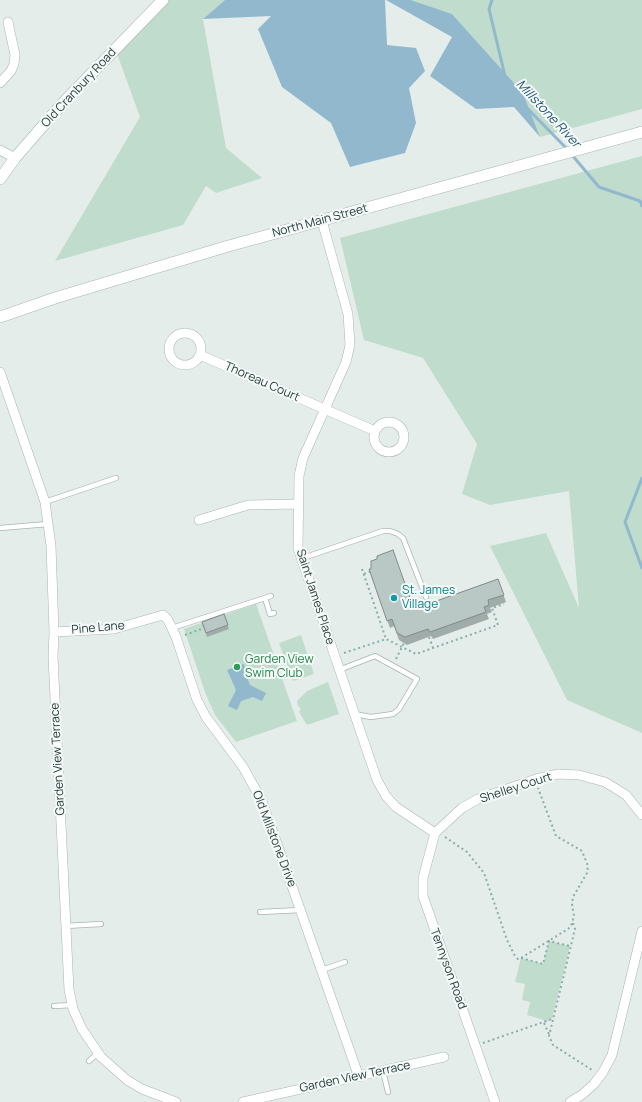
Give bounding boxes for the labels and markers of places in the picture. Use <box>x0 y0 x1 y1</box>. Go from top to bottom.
place label: St. James Village <box>402 584 455 612</box>
marker: St. James Village <box>389 593 399 603</box>
place label: Garden View Swim Club <box>245 653 314 681</box>
marker: Garden View Swim Club <box>232 662 242 672</box>

